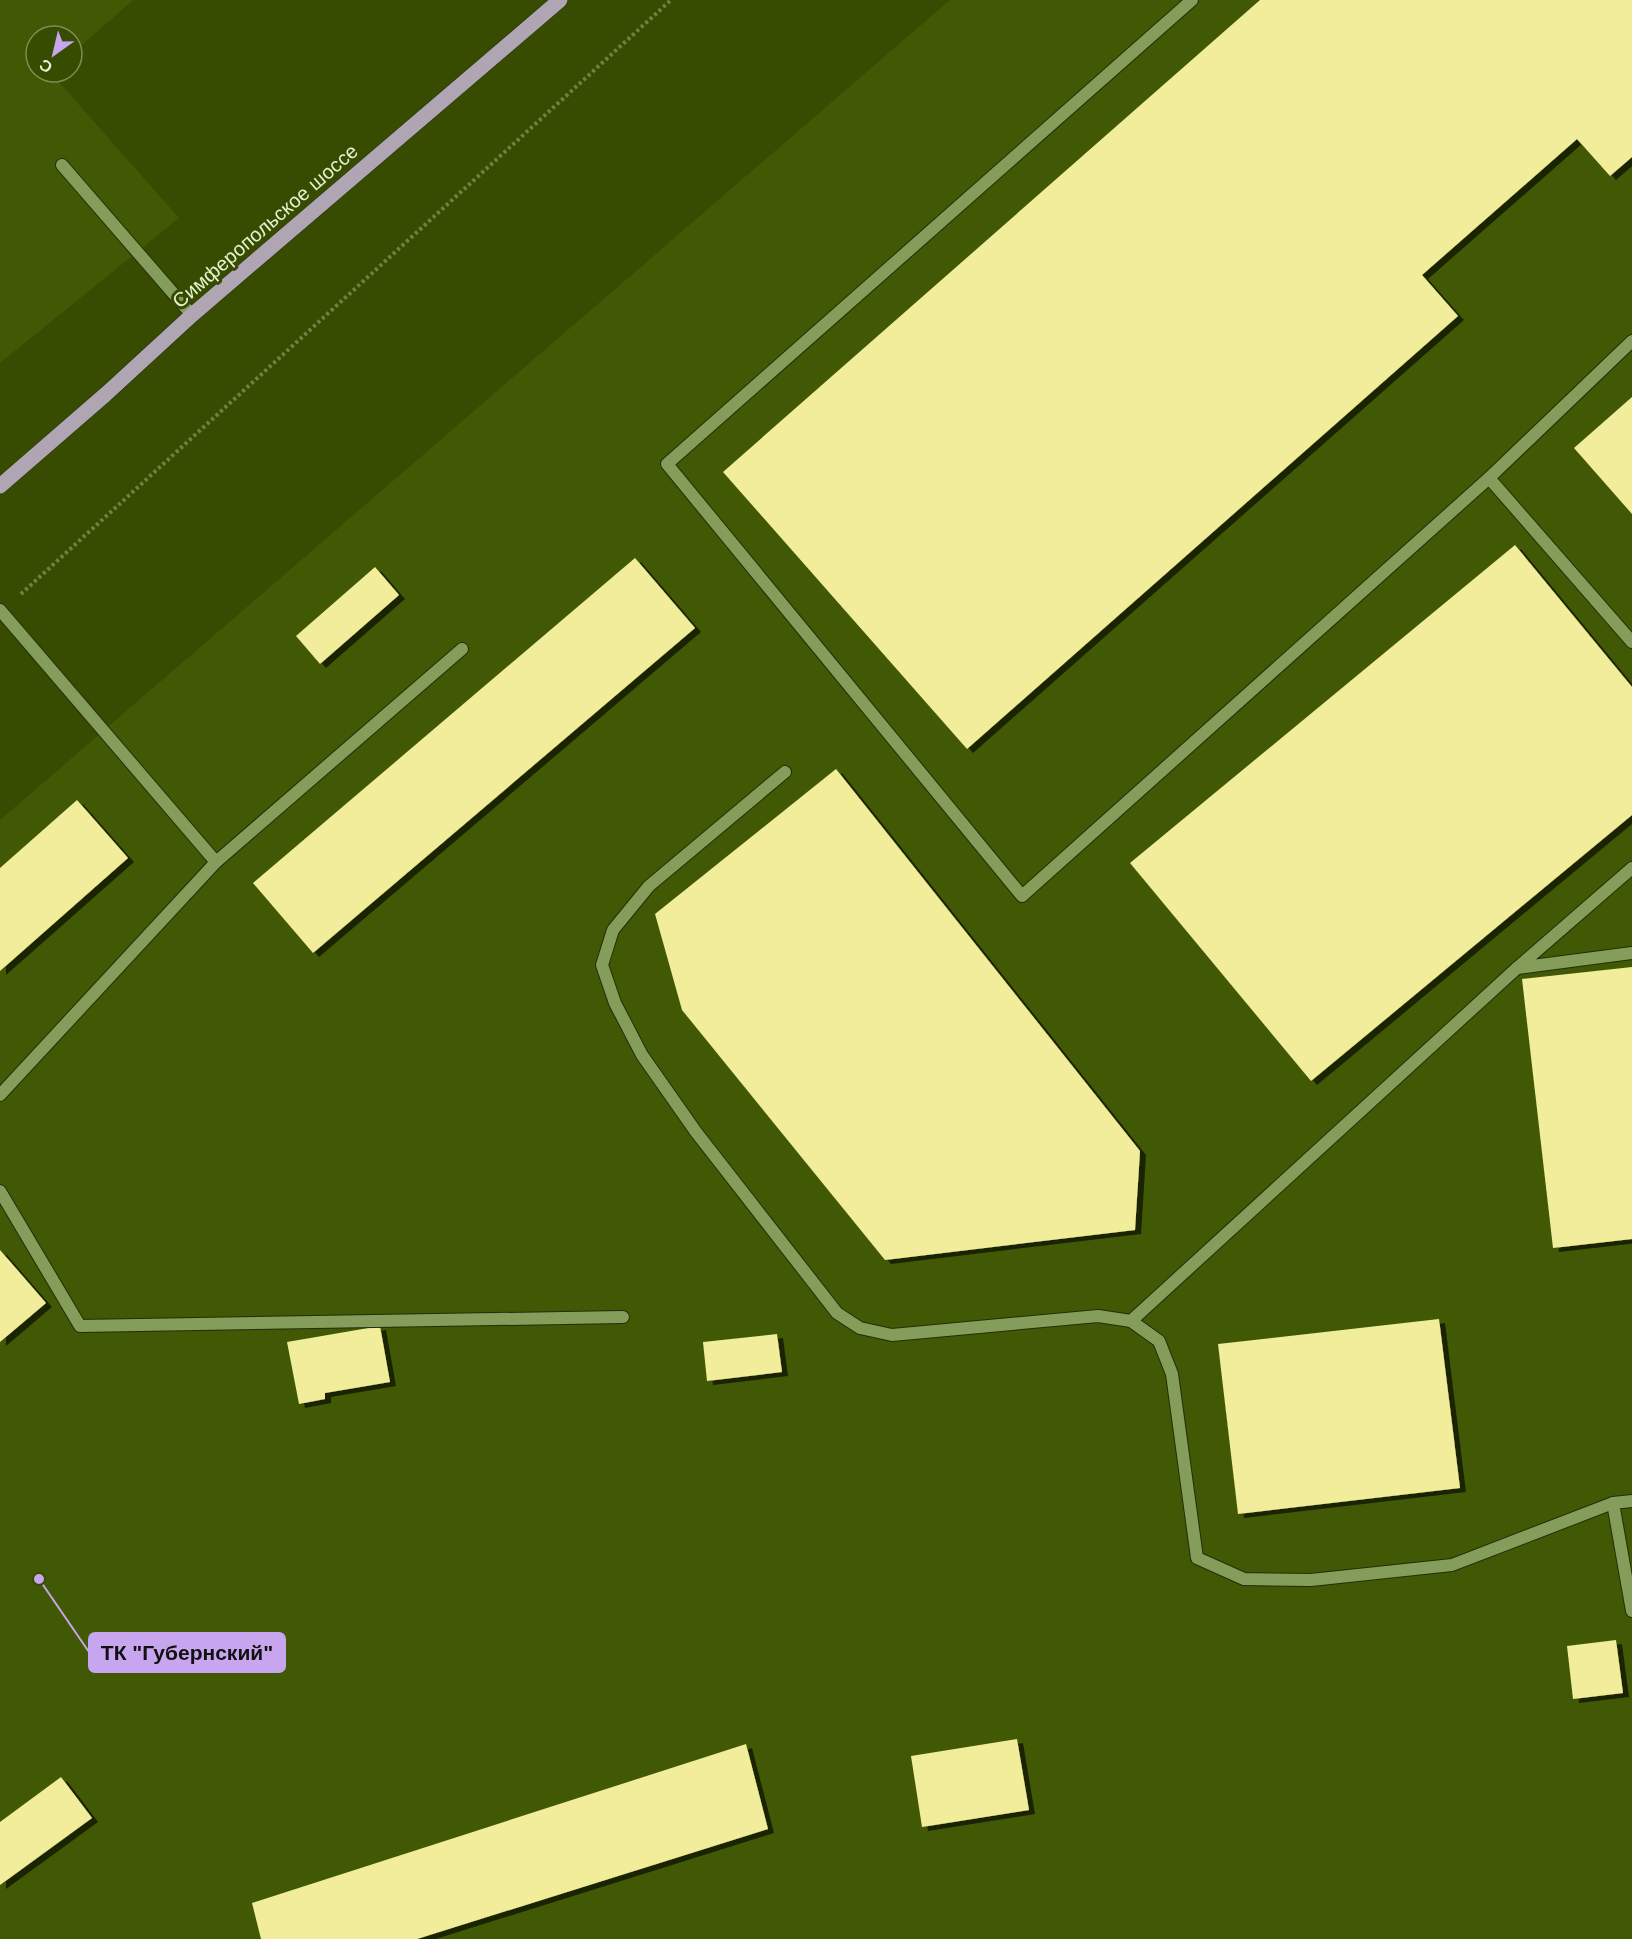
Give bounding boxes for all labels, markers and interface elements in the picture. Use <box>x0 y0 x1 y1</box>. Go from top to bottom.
north arrow <box>24 24 84 84</box>
text: С <box>36 55 55 76</box>
street label: Симферопольское шоссе <box>168 140 362 312</box>
callout: ТК "Губернский" <box>89 1633 285 1672</box>
text: ТК "Губернский" <box>101 1641 273 1664</box>

